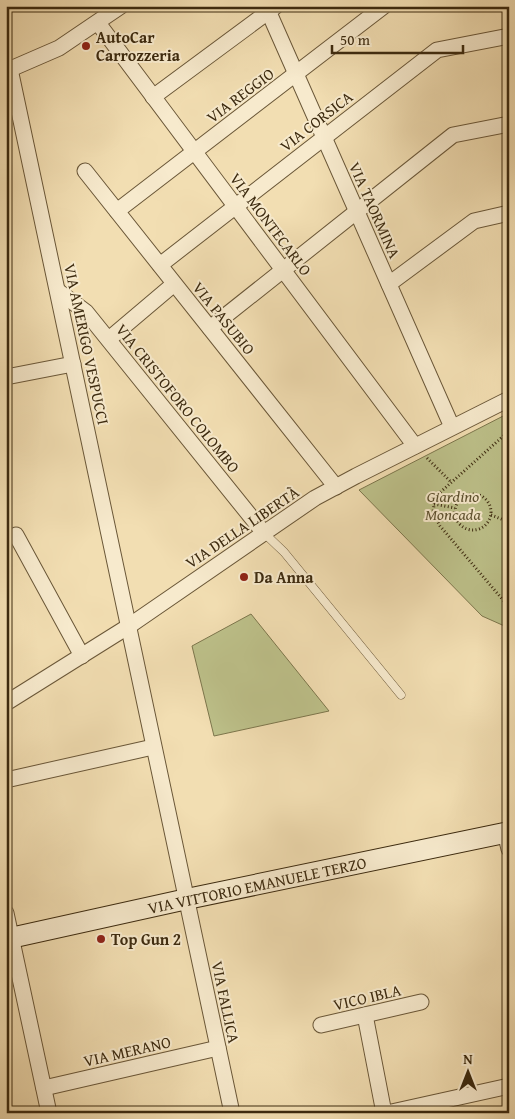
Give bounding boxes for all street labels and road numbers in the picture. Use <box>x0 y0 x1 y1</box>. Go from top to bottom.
street label: VIA REGGIO <box>201 61 279 128</box>
street label: VIA CORSICA <box>274 85 358 157</box>
street label: VIA TAORMINA <box>343 158 407 262</box>
street label: VIA MONTECARLO <box>224 167 318 281</box>
street label: VIA AMERIGO VESPUCCI <box>58 261 116 427</box>
street label: VIA PASUBIO <box>187 276 261 360</box>
street label: VIA CRISTOFORO COLOMBO <box>110 318 246 478</box>
street label: VIA DELLA LIBERTÀ <box>180 480 304 574</box>
street label: VIA VITTORIO EMANUELE TERZO <box>145 850 369 920</box>
street label: VIA FALLICA <box>206 959 246 1046</box>
street label: VICO IBLA <box>331 977 404 1016</box>
street label: VIA MERANO <box>81 1029 173 1073</box>

